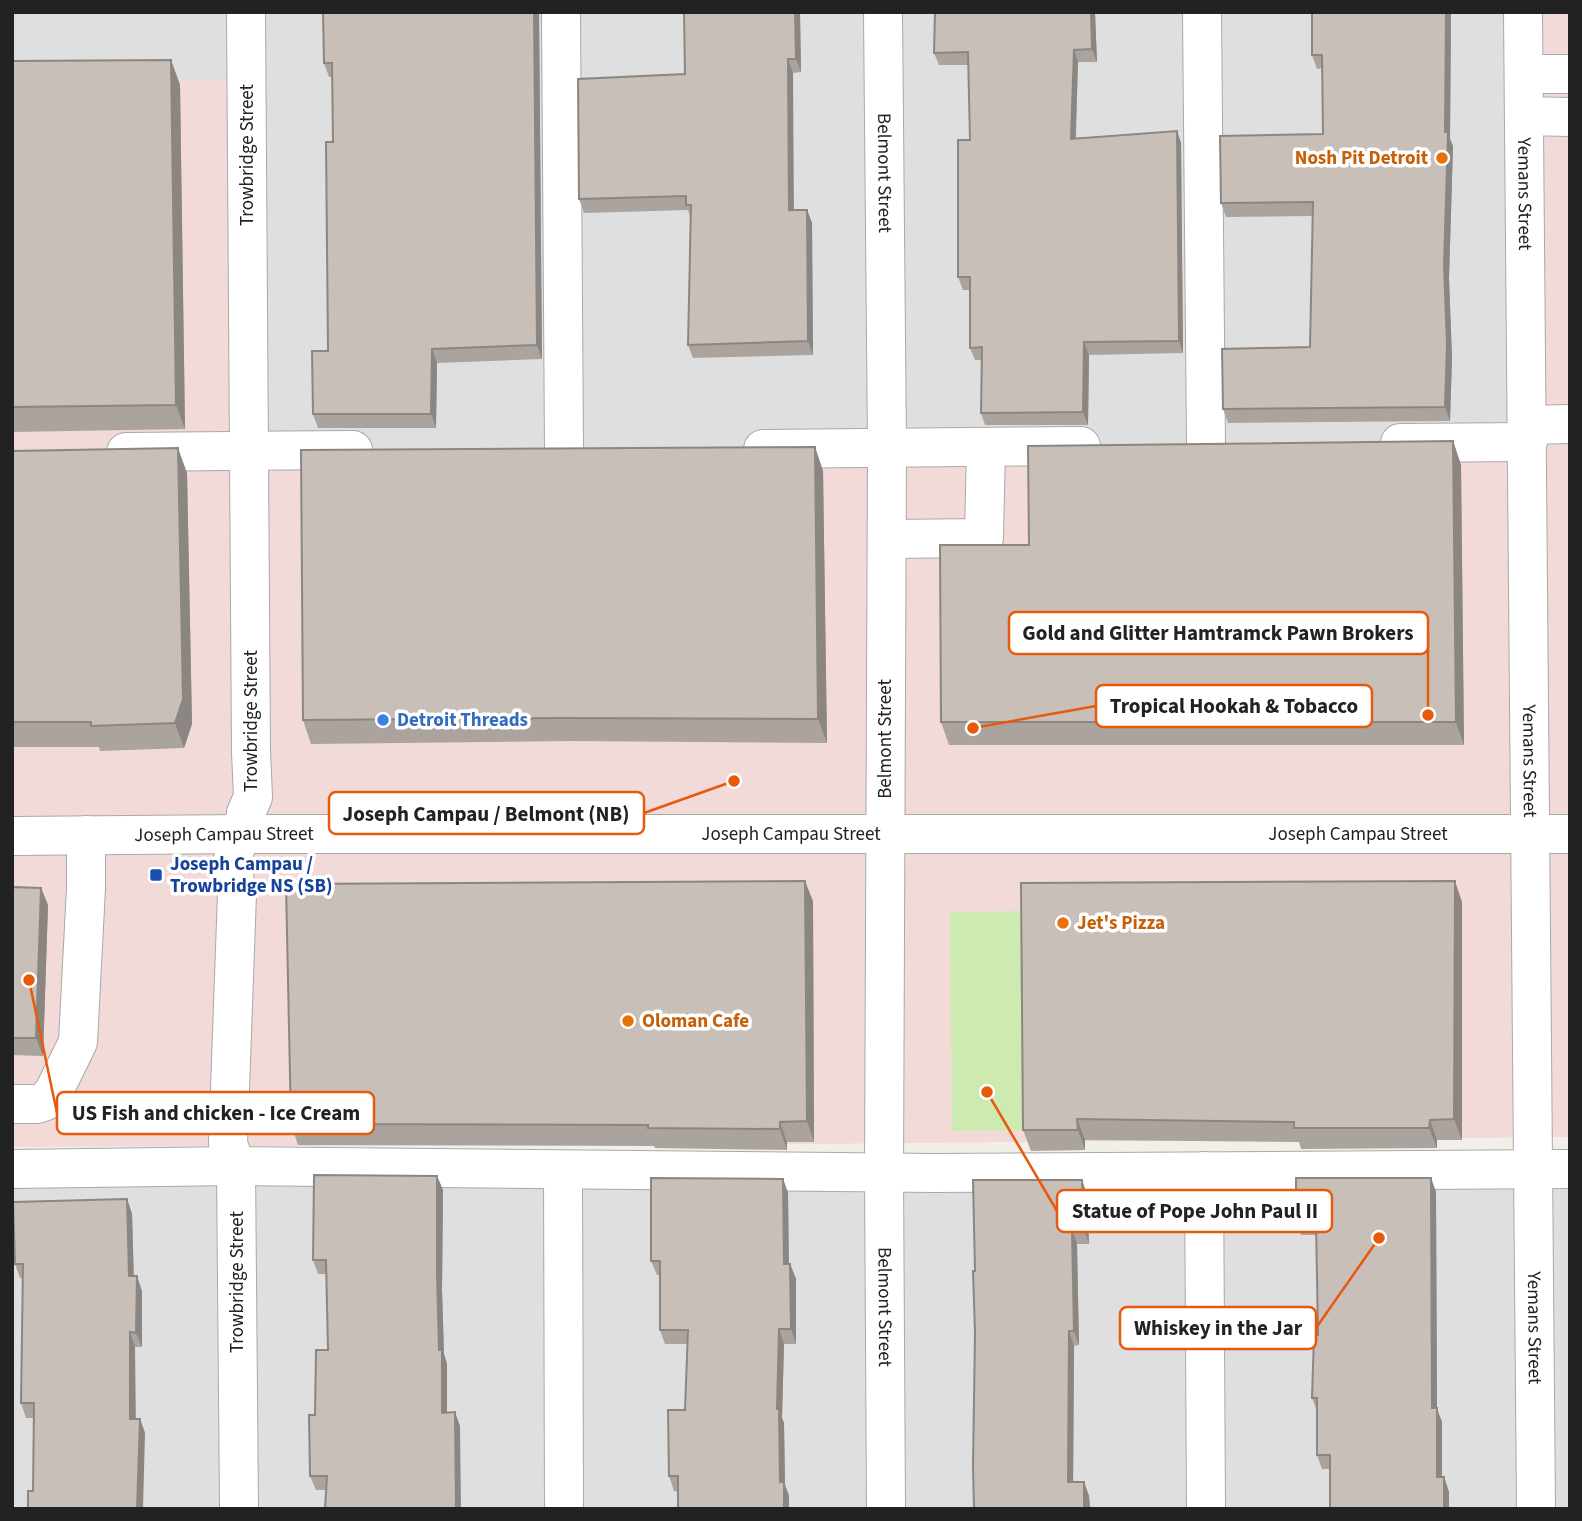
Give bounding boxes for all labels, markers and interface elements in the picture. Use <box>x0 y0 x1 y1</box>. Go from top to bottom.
street label: Trowbridge Street <box>234 83 261 226</box>
street label: Belmont Street <box>870 113 899 234</box>
street label: Yemans Street <box>1511 136 1539 251</box>
place label: Nosh Pit Detroit <box>1295 145 1428 172</box>
marker: Nosh Pit Detroit <box>1434 150 1450 166</box>
callout: Gold and Glitter Hamtramck Pawn Brokers <box>1009 612 1428 654</box>
text: Gold and Glitter Hamtramck Pawn Brokers <box>1022 618 1414 648</box>
street label: Trowbridge Street <box>238 649 265 792</box>
street label: Belmont Street <box>872 679 899 799</box>
callout: Tropical Hookah & Tobacco <box>1096 685 1372 727</box>
text: Tropical Hookah & Tobacco <box>1110 691 1358 721</box>
street label: Yemans Street <box>1516 703 1543 818</box>
place label: Detroit Threads <box>397 707 528 734</box>
marker: Detroit Threads <box>375 712 391 728</box>
callout: Joseph Campau / Belmont (NB) <box>329 792 644 834</box>
text: Joseph Campau / Belmont (NB) <box>343 799 629 829</box>
street label: Joseph Campau Street <box>134 821 314 848</box>
street label: Joseph Campau Street <box>701 821 881 848</box>
street label: Joseph Campau Street <box>1268 821 1448 848</box>
place label: Joseph Campau / Trowbridge NS (SB) <box>170 851 332 900</box>
marker: Joseph Campau / Trowbridge NS (SB) <box>148 867 164 883</box>
place label: Jet's Pizza <box>1077 910 1165 937</box>
marker: Jet's Pizza <box>1055 915 1071 931</box>
place label: Oloman Cafe <box>642 1008 749 1035</box>
marker: Oloman Cafe <box>620 1013 636 1029</box>
callout: US Fish and chicken - Ice Cream <box>57 1092 374 1134</box>
text: US Fish and chicken - Ice Cream <box>72 1098 360 1128</box>
callout: Statue of Pope John Paul II <box>1057 1190 1332 1232</box>
text: Statue of Pope John Paul II <box>1072 1196 1318 1226</box>
street label: Trowbridge Street <box>224 1210 251 1353</box>
street label: Belmont Street <box>871 1247 899 1368</box>
street label: Yemans Street <box>1520 1270 1548 1385</box>
callout: Whiskey in the Jar <box>1120 1307 1316 1349</box>
text: Whiskey in the Jar <box>1134 1313 1303 1343</box>

